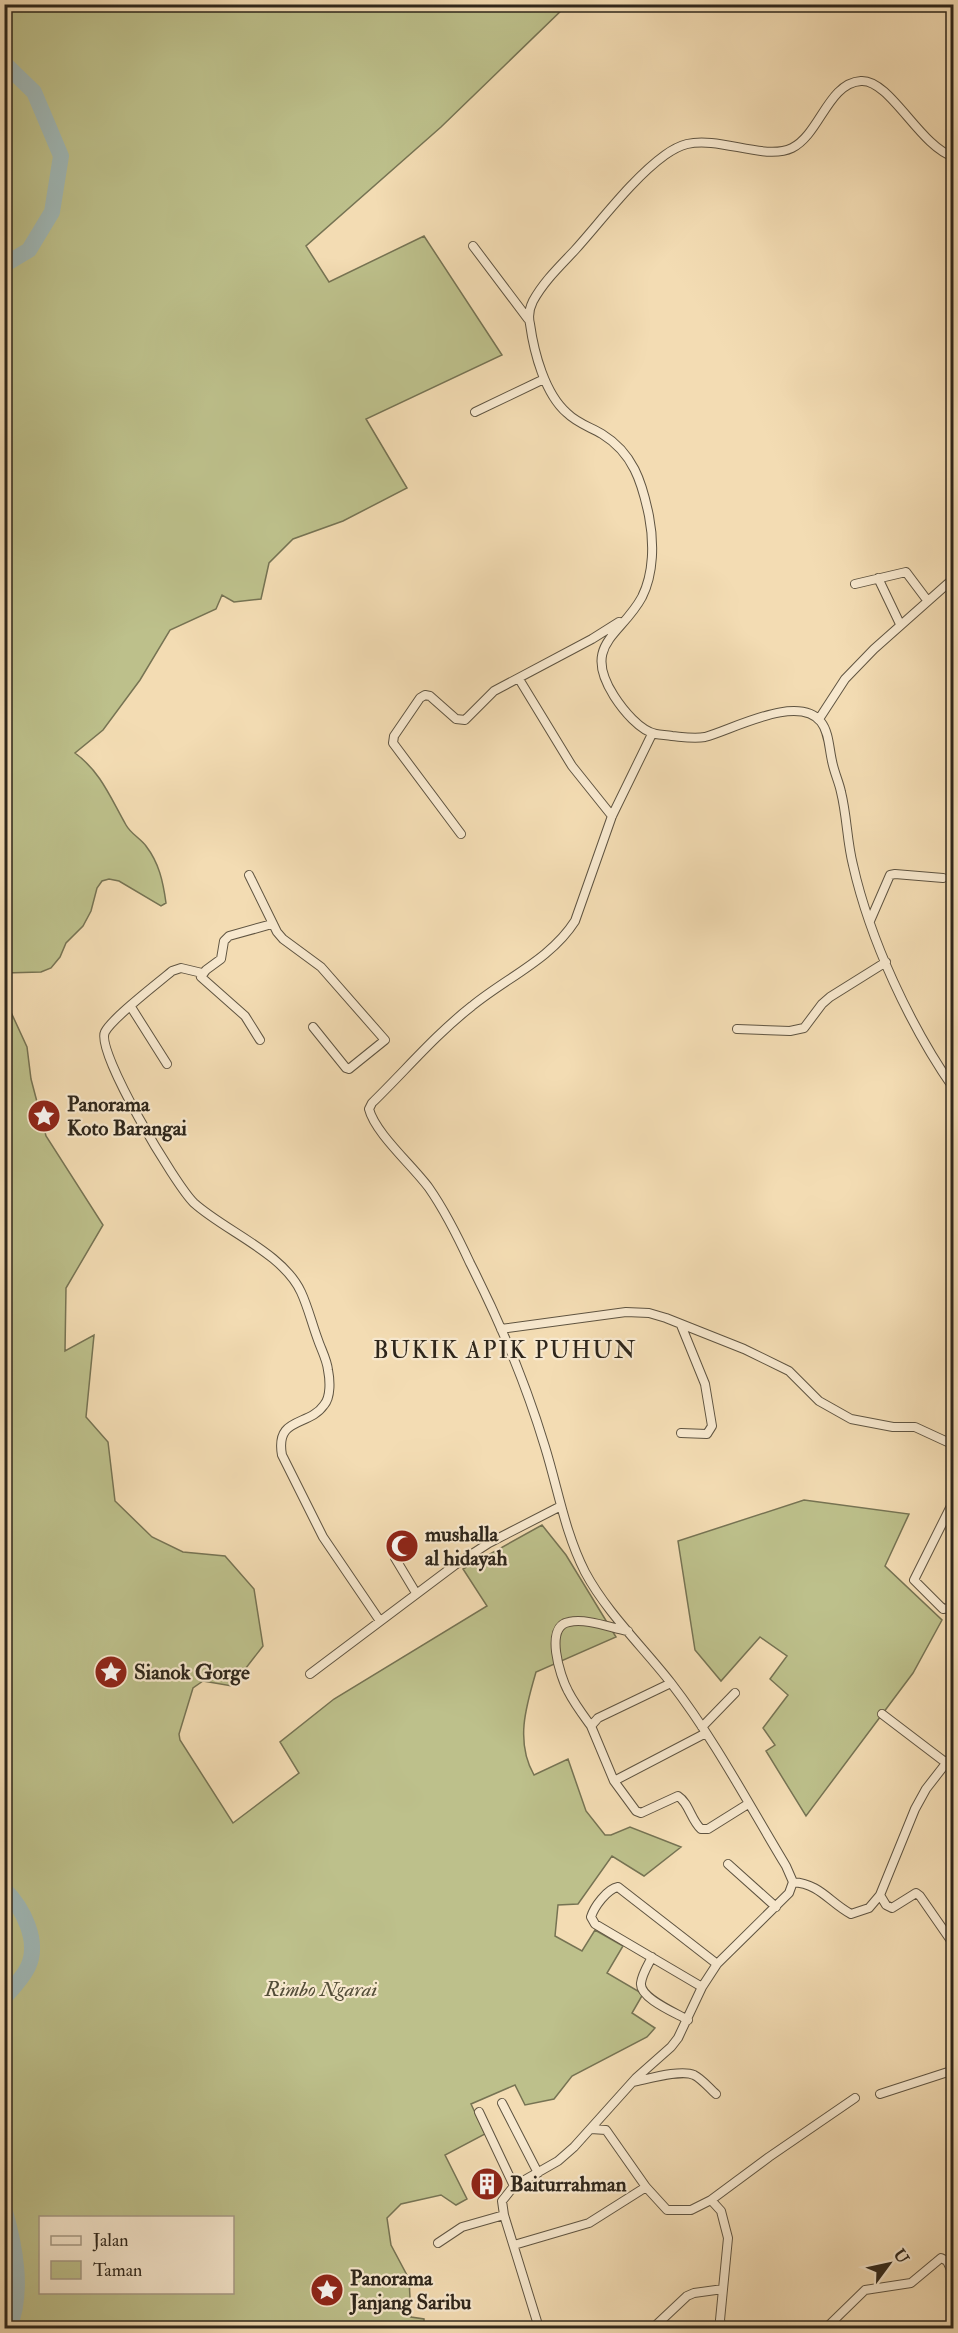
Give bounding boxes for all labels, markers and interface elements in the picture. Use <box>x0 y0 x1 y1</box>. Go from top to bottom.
place label: Panorama Koto Barangai <box>67 1091 187 1142</box>
place icon: Panorama Koto Barangai <box>26 1098 62 1134</box>
district label: BUKIK APIK PUHUN <box>373 1335 637 1366</box>
place label: mushalla al hidayah <box>425 1521 508 1572</box>
mosque icon: mushalla al hidayah <box>384 1528 420 1564</box>
place icon: Sianok Gorge <box>93 1654 129 1690</box>
place label: Sianok Gorge <box>134 1659 250 1686</box>
park label: Rimbo Ngarai <box>264 1976 377 2003</box>
building icon: Baiturrahman <box>469 2166 505 2202</box>
place label: Baiturrahman <box>510 2171 627 2198</box>
legend <box>39 2216 234 2294</box>
text: Jalan <box>92 2229 129 2252</box>
north arrow <box>859 2234 919 2294</box>
text: U <box>889 2245 913 2268</box>
text: Taman <box>93 2259 142 2282</box>
place label: Panorama Janjang Saribu <box>349 2265 471 2316</box>
place icon: Panorama Janjang Saribu <box>309 2272 345 2308</box>

